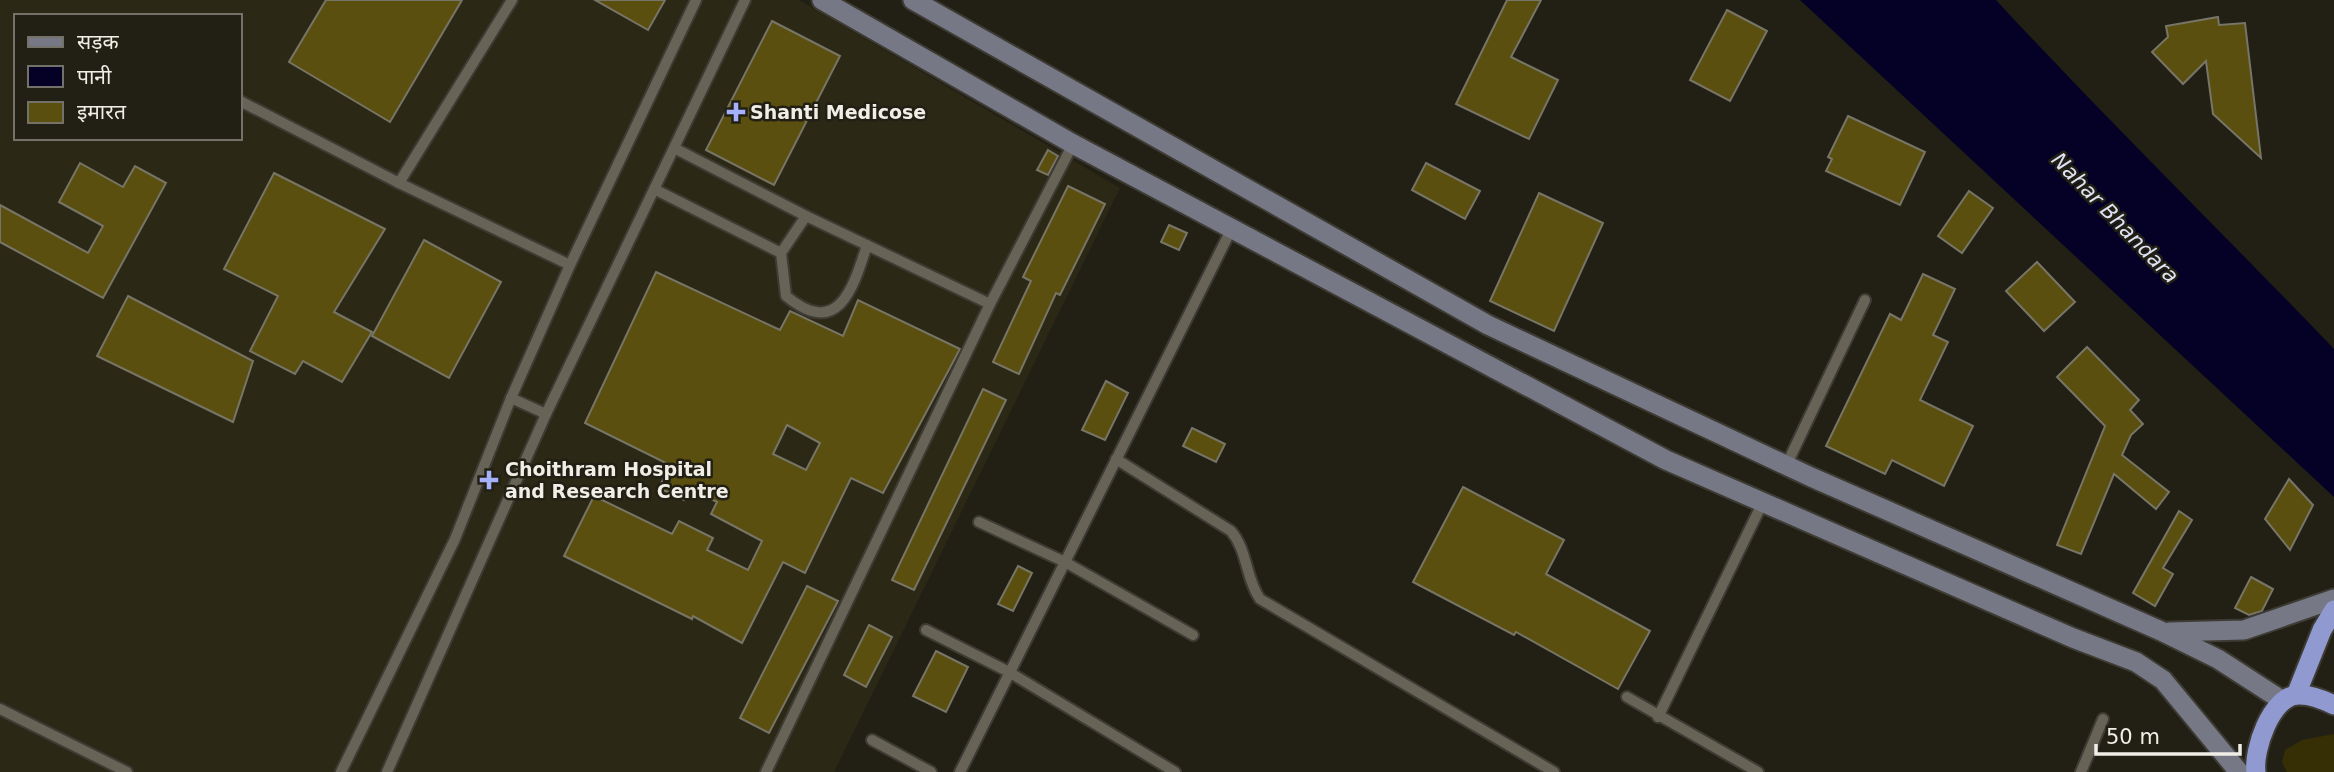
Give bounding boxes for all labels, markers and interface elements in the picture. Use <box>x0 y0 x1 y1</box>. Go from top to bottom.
legend <box>14 14 242 140</box>
text: सड़क <box>77 30 119 54</box>
text: पानी <box>77 65 112 89</box>
text: इमारत <box>77 100 127 124</box>
place label: Shanti Medicose <box>750 101 926 123</box>
marker: Shanti Medicose <box>728 104 744 120</box>
water label: Nahar Bhandara <box>2047 148 2183 288</box>
place label: Choithram Hospital and Research Centre <box>505 458 729 502</box>
marker: Choithram Hospital and Research Centre <box>479 470 499 490</box>
scale bar <box>2096 712 2240 756</box>
text: 50 m <box>2106 725 2160 749</box>

